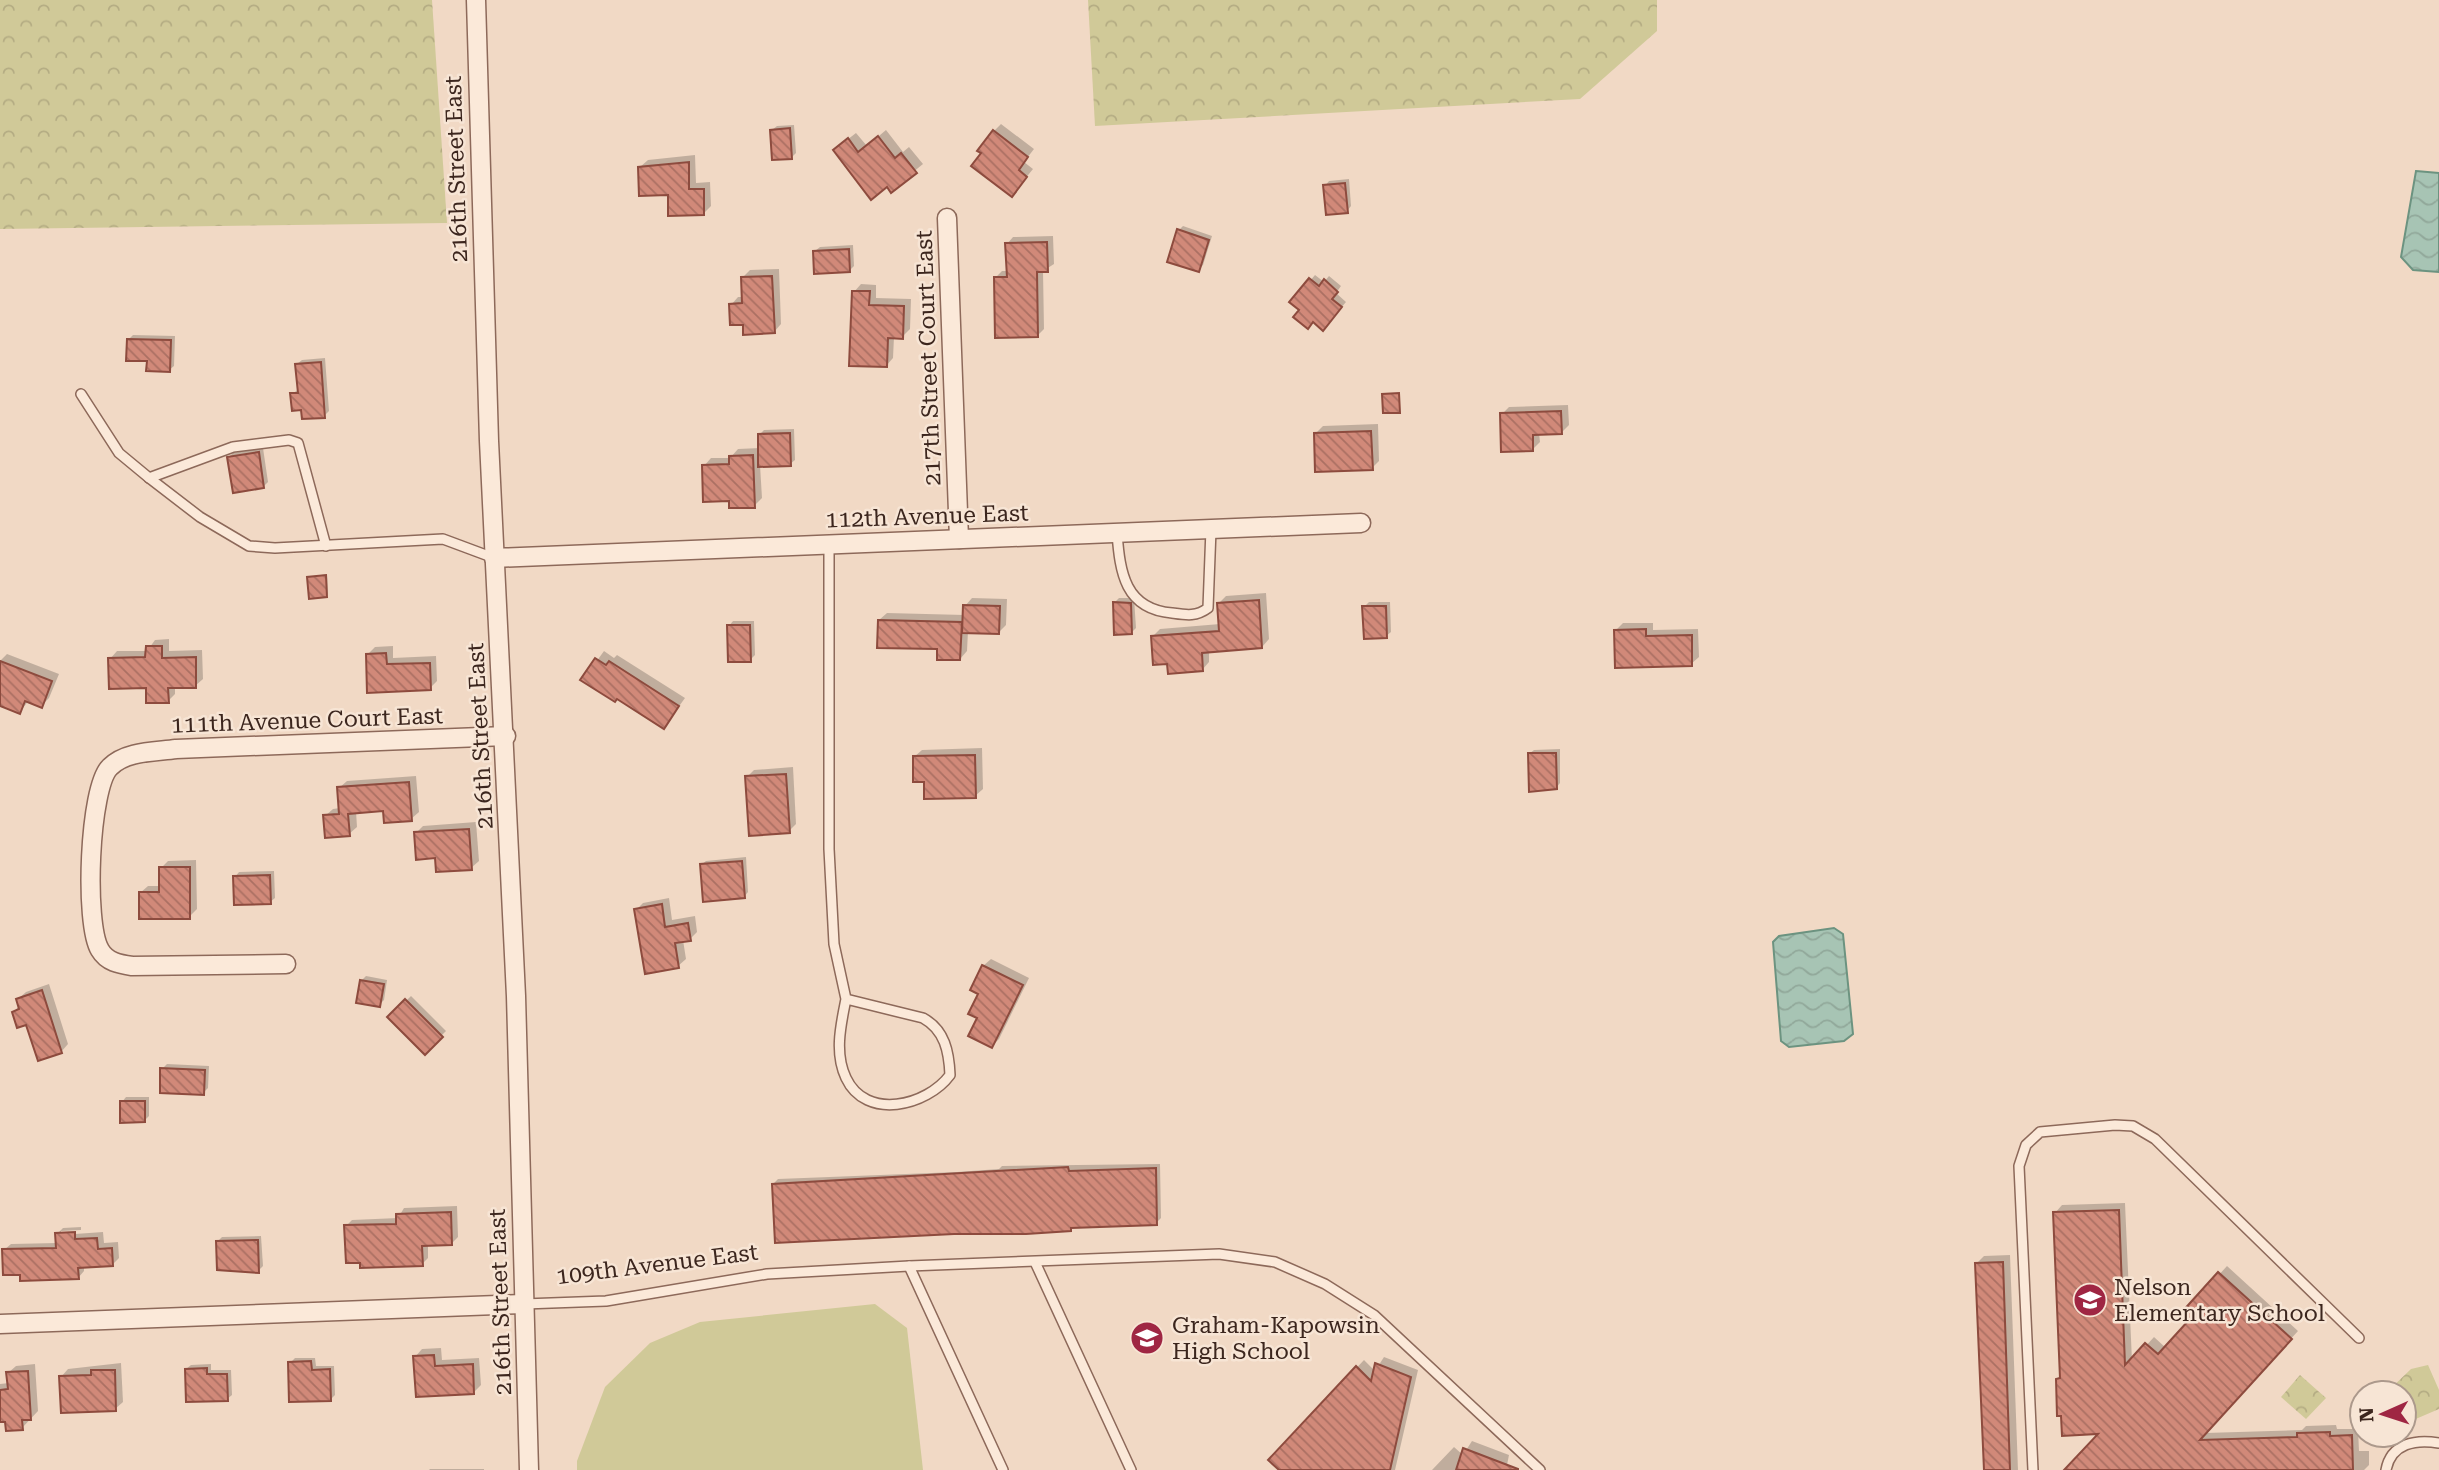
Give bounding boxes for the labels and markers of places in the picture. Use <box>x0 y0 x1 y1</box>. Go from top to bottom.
place label: Nelson Elementary School <box>2114 1274 2325 1327</box>
school or university icon: Nelson Elementary School <box>2071 1281 2109 1319</box>
place label: Graham-Kapowsin High School <box>1172 1312 1380 1365</box>
school or university icon: Graham-Kapowsin High School <box>1128 1319 1166 1357</box>

